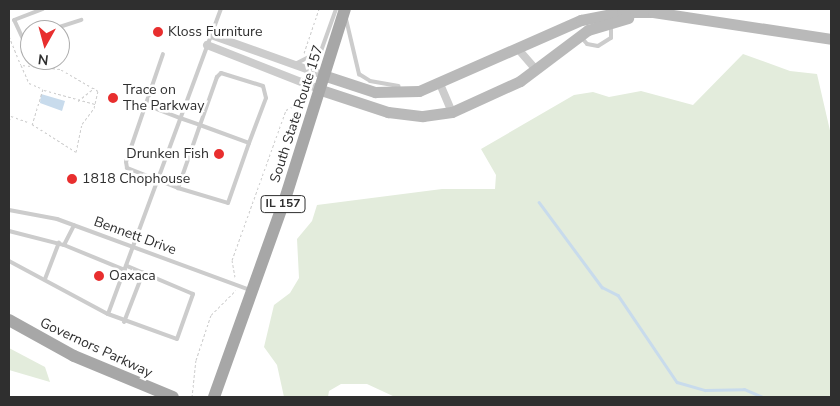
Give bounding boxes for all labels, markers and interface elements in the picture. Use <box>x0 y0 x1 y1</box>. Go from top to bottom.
north arrow <box>20 20 70 70</box>
place label: Kloss Furniture <box>168 24 262 40</box>
marker: Kloss Furniture <box>152 26 164 38</box>
street label: South State Route 157 <box>267 43 327 185</box>
text: N <box>37 49 50 69</box>
place label: Trace on The Parkway <box>123 82 204 114</box>
marker: Trace on The Parkway <box>107 92 119 104</box>
place label: Drunken Fish <box>126 146 209 162</box>
marker: Drunken Fish <box>213 148 225 160</box>
place label: 1818 Chophouse <box>82 171 190 187</box>
marker: 1818 Chophouse <box>66 173 78 185</box>
road number: IL 157 <box>260 194 306 213</box>
street label: Bennett Drive <box>91 213 179 259</box>
place label: Oaxaca <box>109 268 156 284</box>
marker: Oaxaca <box>93 270 105 282</box>
street label: Governors Parkway <box>37 315 155 381</box>

